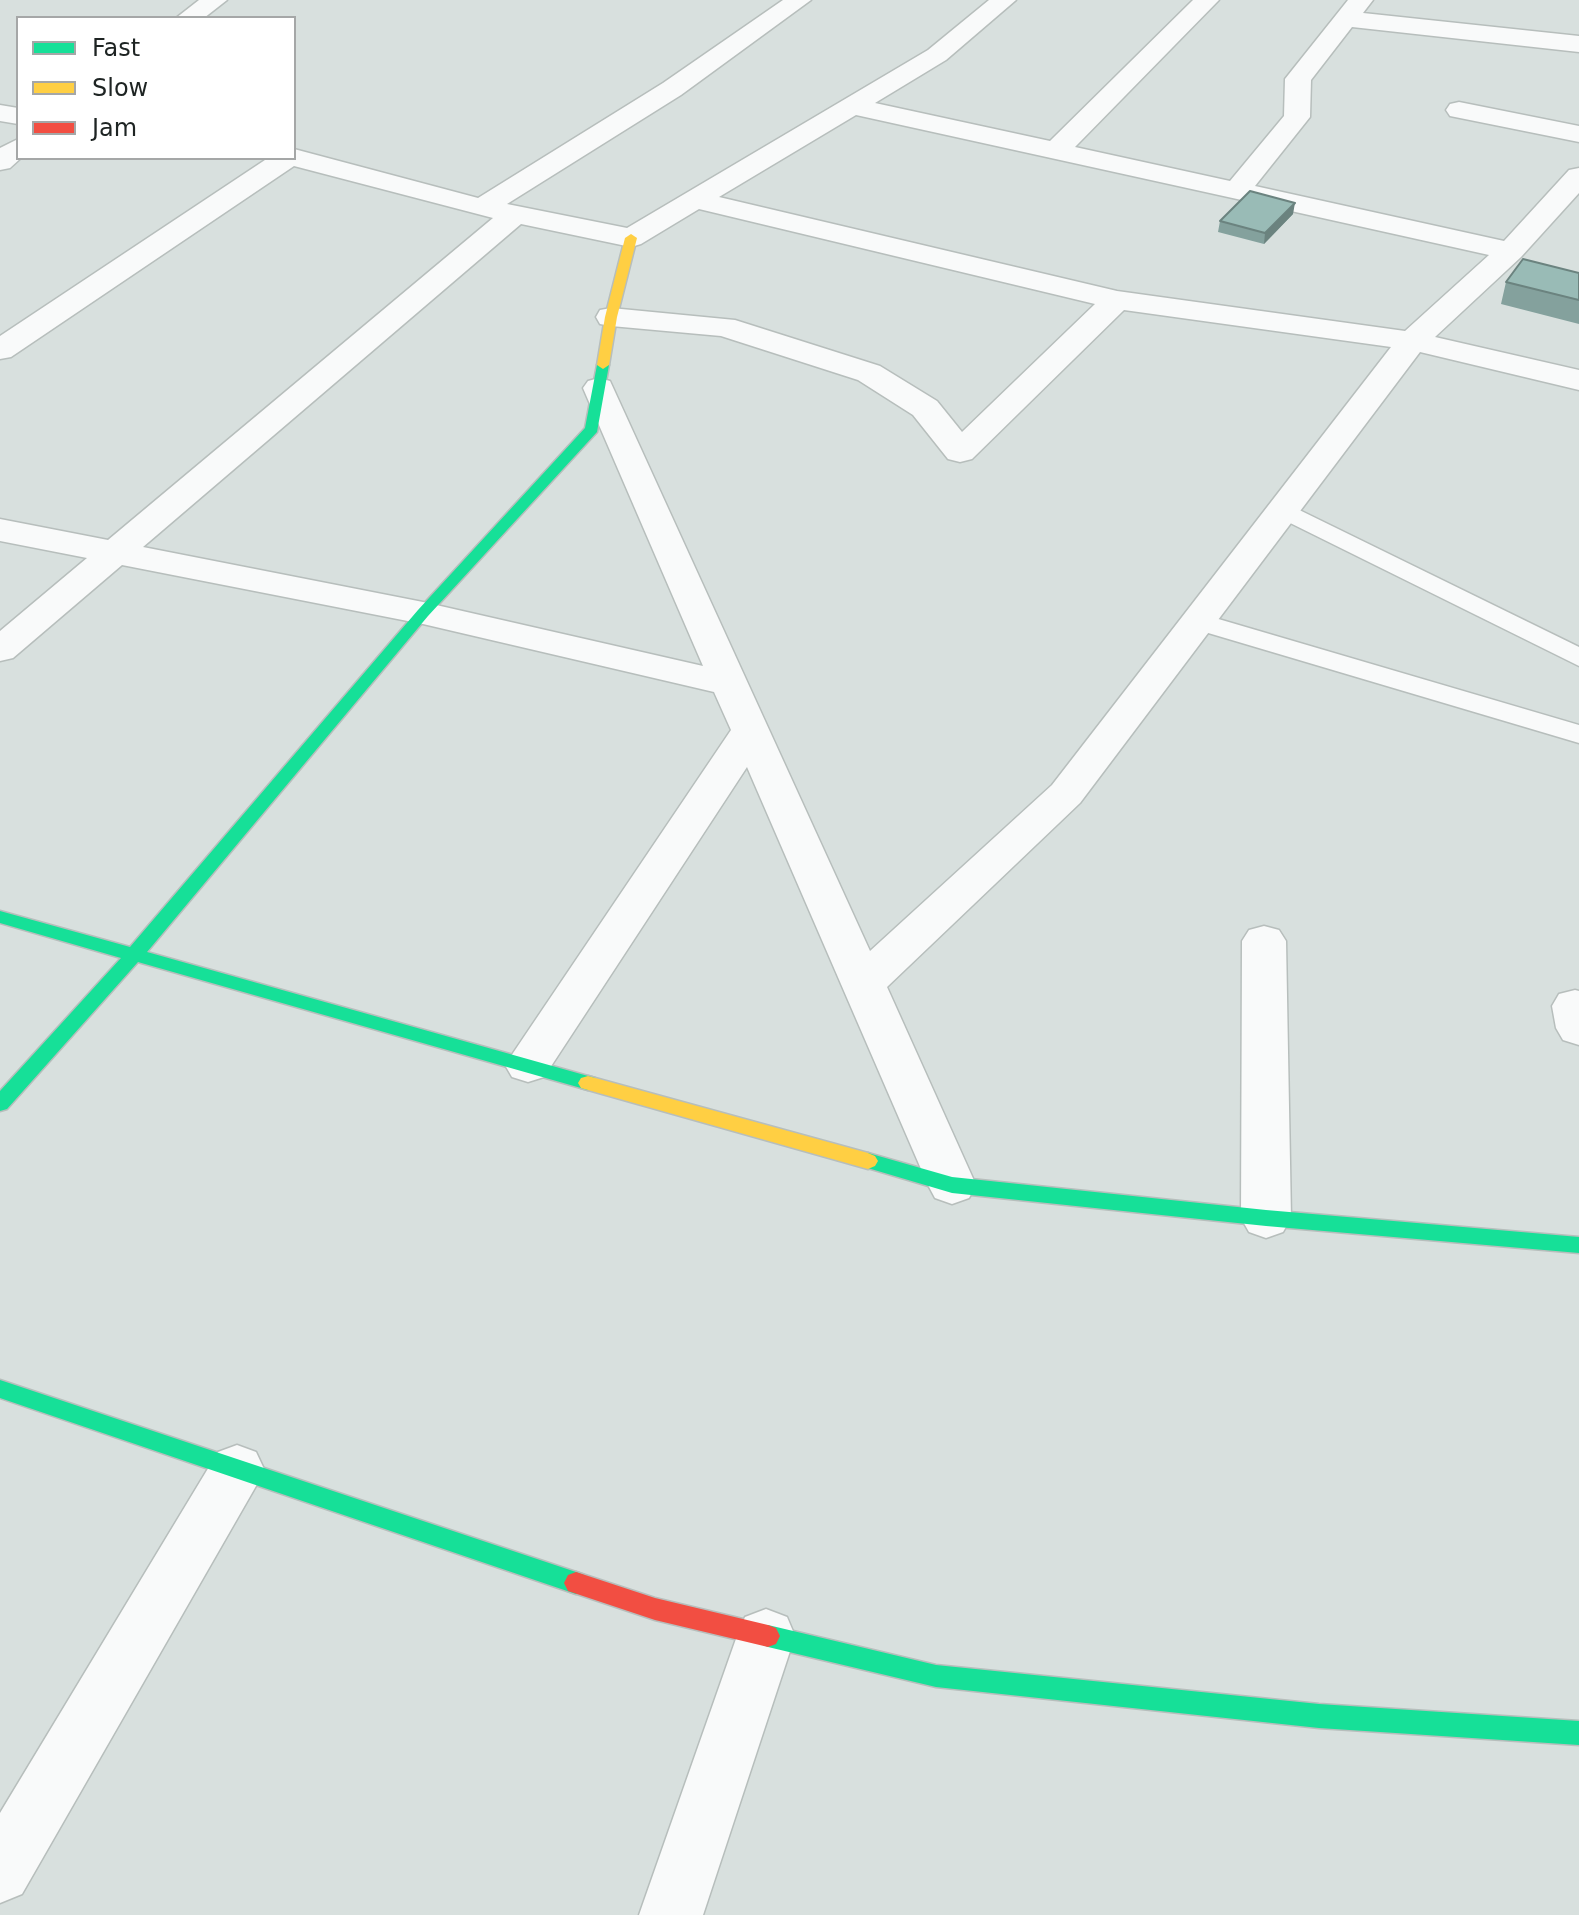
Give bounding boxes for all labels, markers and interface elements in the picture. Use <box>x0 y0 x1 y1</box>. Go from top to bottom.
legend <box>16 16 296 160</box>
text: Fast <box>92 34 140 62</box>
text: Slow <box>92 74 148 102</box>
text: Jam <box>92 114 137 142</box>

